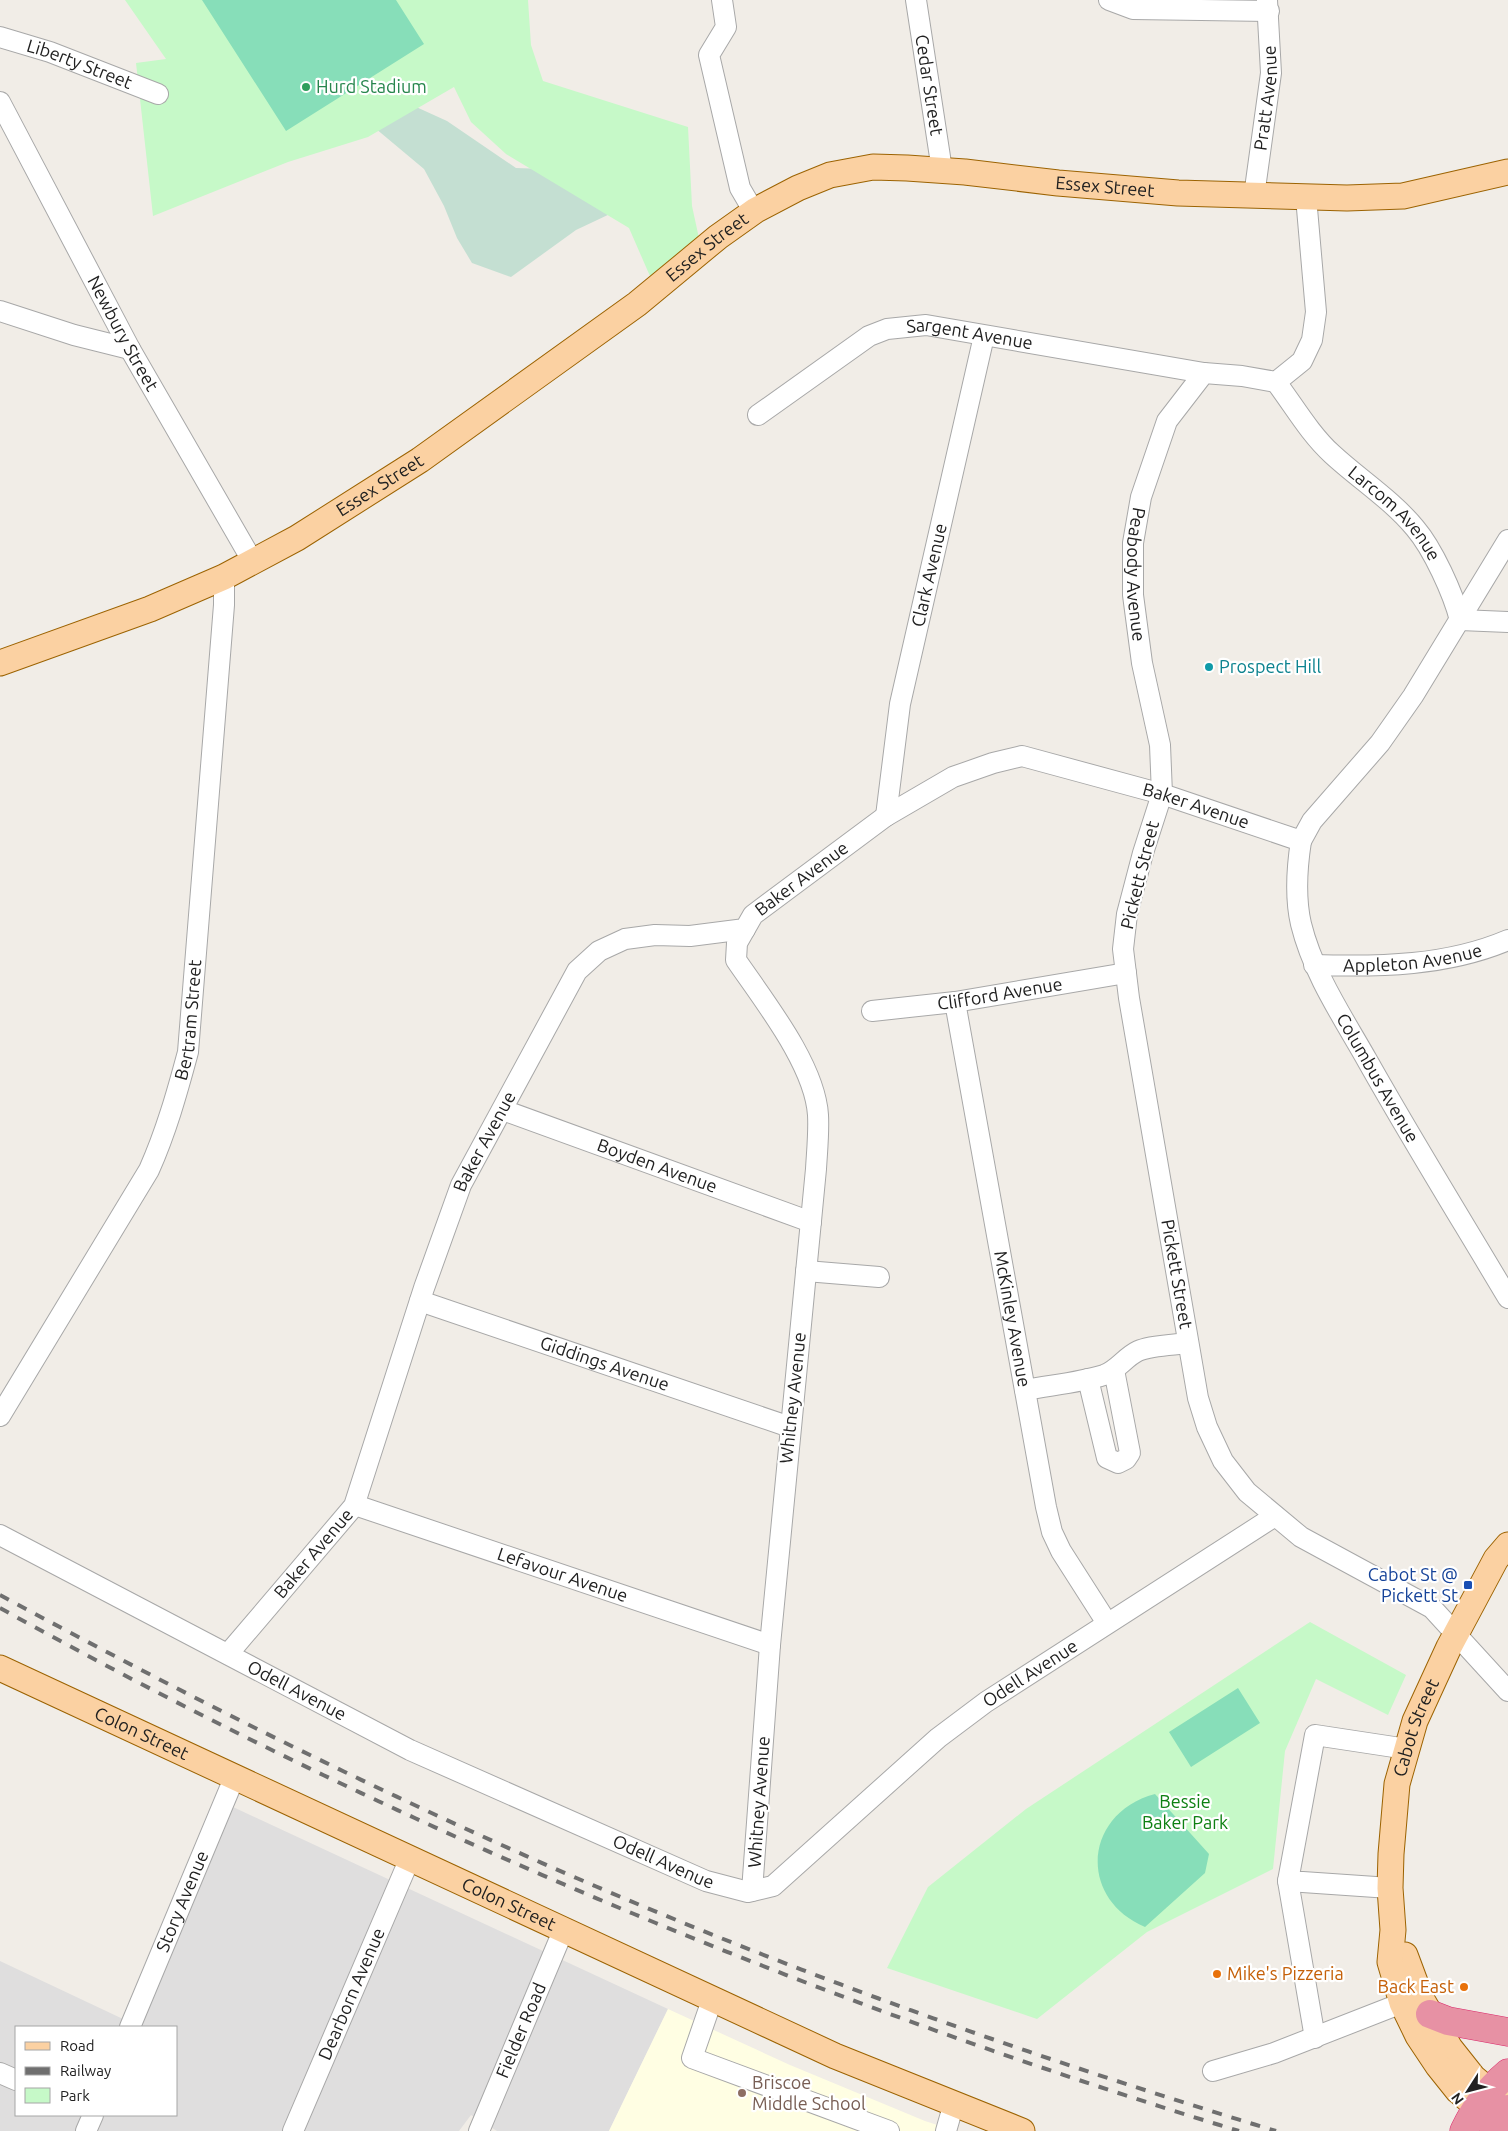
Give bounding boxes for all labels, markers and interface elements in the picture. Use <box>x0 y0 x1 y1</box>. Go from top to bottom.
street label: Cedar Street <box>912 33 948 137</box>
street label: Liberty Street <box>25 35 135 92</box>
street label: Pratt Avenue <box>1249 45 1280 152</box>
place label: Hurd Stadium <box>316 76 427 96</box>
marker: Hurd Stadium <box>300 81 312 93</box>
street label: Essex Street <box>1055 172 1155 200</box>
street label: Essex Street <box>661 208 752 285</box>
street label: Newbury Street <box>84 272 163 394</box>
street label: Sargent Avenue <box>905 314 1035 352</box>
street label: Essex Street <box>332 450 427 520</box>
street label: Larcom Avenue <box>1345 461 1445 564</box>
street label: Peabody Avenue <box>1123 506 1150 642</box>
street label: Clark Avenue <box>907 521 950 629</box>
place label: Prospect Hill <box>1219 656 1322 676</box>
marker: Prospect Hill <box>1203 661 1215 673</box>
street label: Baker Avenue <box>1141 778 1252 832</box>
street label: Pickett Street <box>1116 819 1162 931</box>
street label: Baker Avenue <box>750 837 852 919</box>
street label: Appleton Avenue <box>1343 939 1484 975</box>
street label: Bertram Street <box>170 959 204 1082</box>
street label: Clifford Avenue <box>936 973 1064 1013</box>
street label: Columbus Avenue <box>1333 1010 1423 1146</box>
street label: Baker Avenue <box>449 1088 519 1194</box>
street label: Boyden Avenue <box>595 1134 720 1196</box>
street label: Pickett Street <box>1158 1218 1197 1330</box>
street label: McKinley Avenue <box>991 1249 1035 1388</box>
street label: Whitney Avenue <box>775 1331 809 1465</box>
street label: Giddings Avenue <box>538 1332 672 1394</box>
street label: Baker Avenue <box>269 1504 356 1602</box>
street label: Lefavour Avenue <box>495 1543 631 1605</box>
place label: Cabot St @ Pickett St <box>1368 1564 1458 1605</box>
marker: Cabot St @ Pickett St <box>1462 1579 1474 1591</box>
street label: Odell Avenue <box>979 1635 1081 1711</box>
street label: Odell Avenue <box>244 1656 350 1724</box>
street label: Cabot Street <box>1389 1675 1442 1779</box>
street label: Colon Street <box>92 1702 192 1763</box>
street label: Whitney Avenue <box>743 1735 773 1868</box>
park label: Bessie Baker Park <box>1142 1791 1228 1832</box>
street label: Odell Avenue <box>610 1830 716 1892</box>
street label: Story Avenue <box>152 1848 212 1955</box>
street label: Colon Street <box>459 1873 559 1934</box>
street label: Dearborn Avenue <box>314 1925 388 2063</box>
place label: Mike's Pizzeria <box>1227 1963 1344 1983</box>
marker: Mike's Pizzeria <box>1211 1968 1223 1980</box>
place label: Back East <box>1378 1976 1454 1996</box>
street label: Fielder Road <box>491 1979 549 2081</box>
marker: Back East <box>1458 1981 1470 1993</box>
legend <box>15 2026 178 2116</box>
text: Road <box>60 2037 95 2054</box>
text: Railway <box>60 2062 111 2079</box>
north arrow <box>1443 2066 1493 2116</box>
place label: Briscoe Middle School <box>752 2072 866 2113</box>
text: Park <box>60 2087 90 2104</box>
marker: Briscoe Middle School <box>736 2087 748 2099</box>
text: N <box>1448 2090 1467 2108</box>

